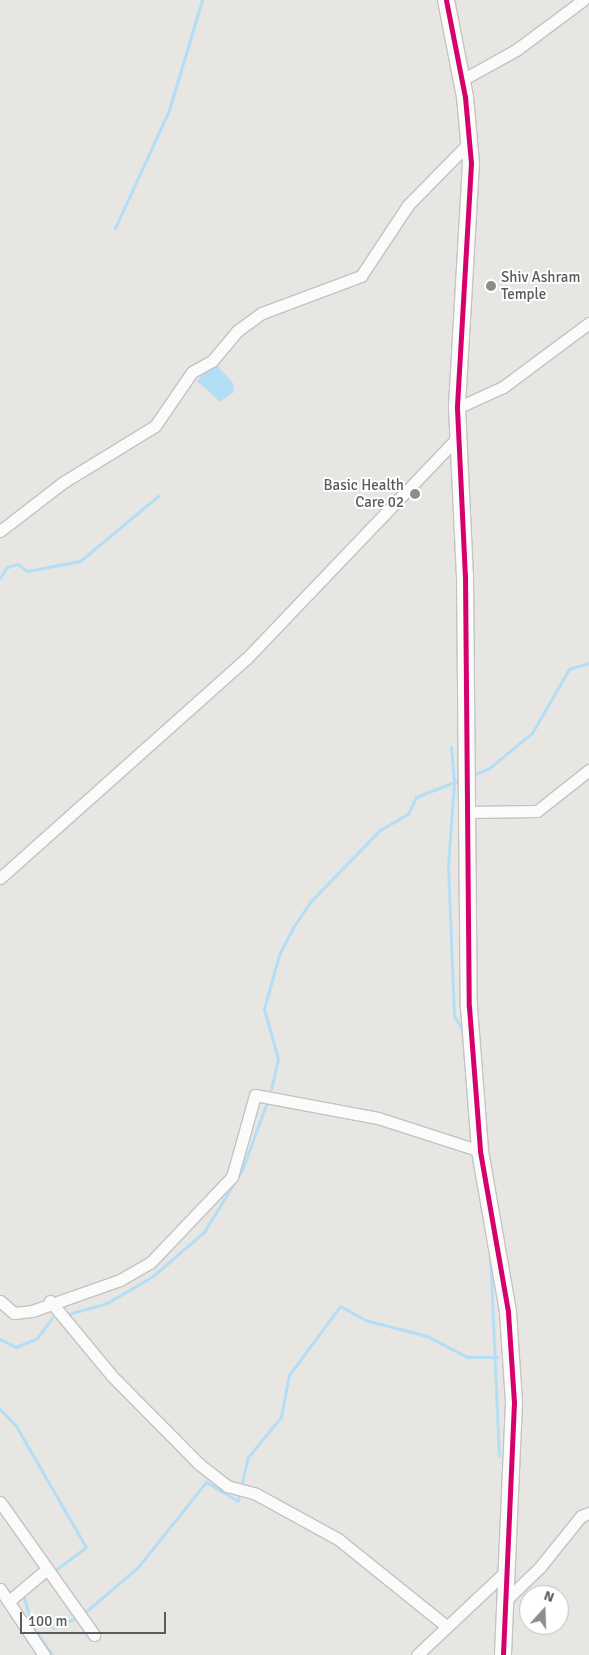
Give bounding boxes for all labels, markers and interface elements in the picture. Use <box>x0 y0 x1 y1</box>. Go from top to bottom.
place label: Shiv Ashram Temple <box>501 268 580 303</box>
marker: Shiv Ashram Temple <box>485 280 497 292</box>
place label: Basic Health Care 02 <box>323 476 404 511</box>
marker: Basic Health Care 02 <box>408 487 422 501</box>
north arrow <box>519 1585 569 1635</box>
text: N <box>541 1587 556 1606</box>
scale bar <box>22 1602 169 1634</box>
text: 100 m <box>28 1612 68 1630</box>

